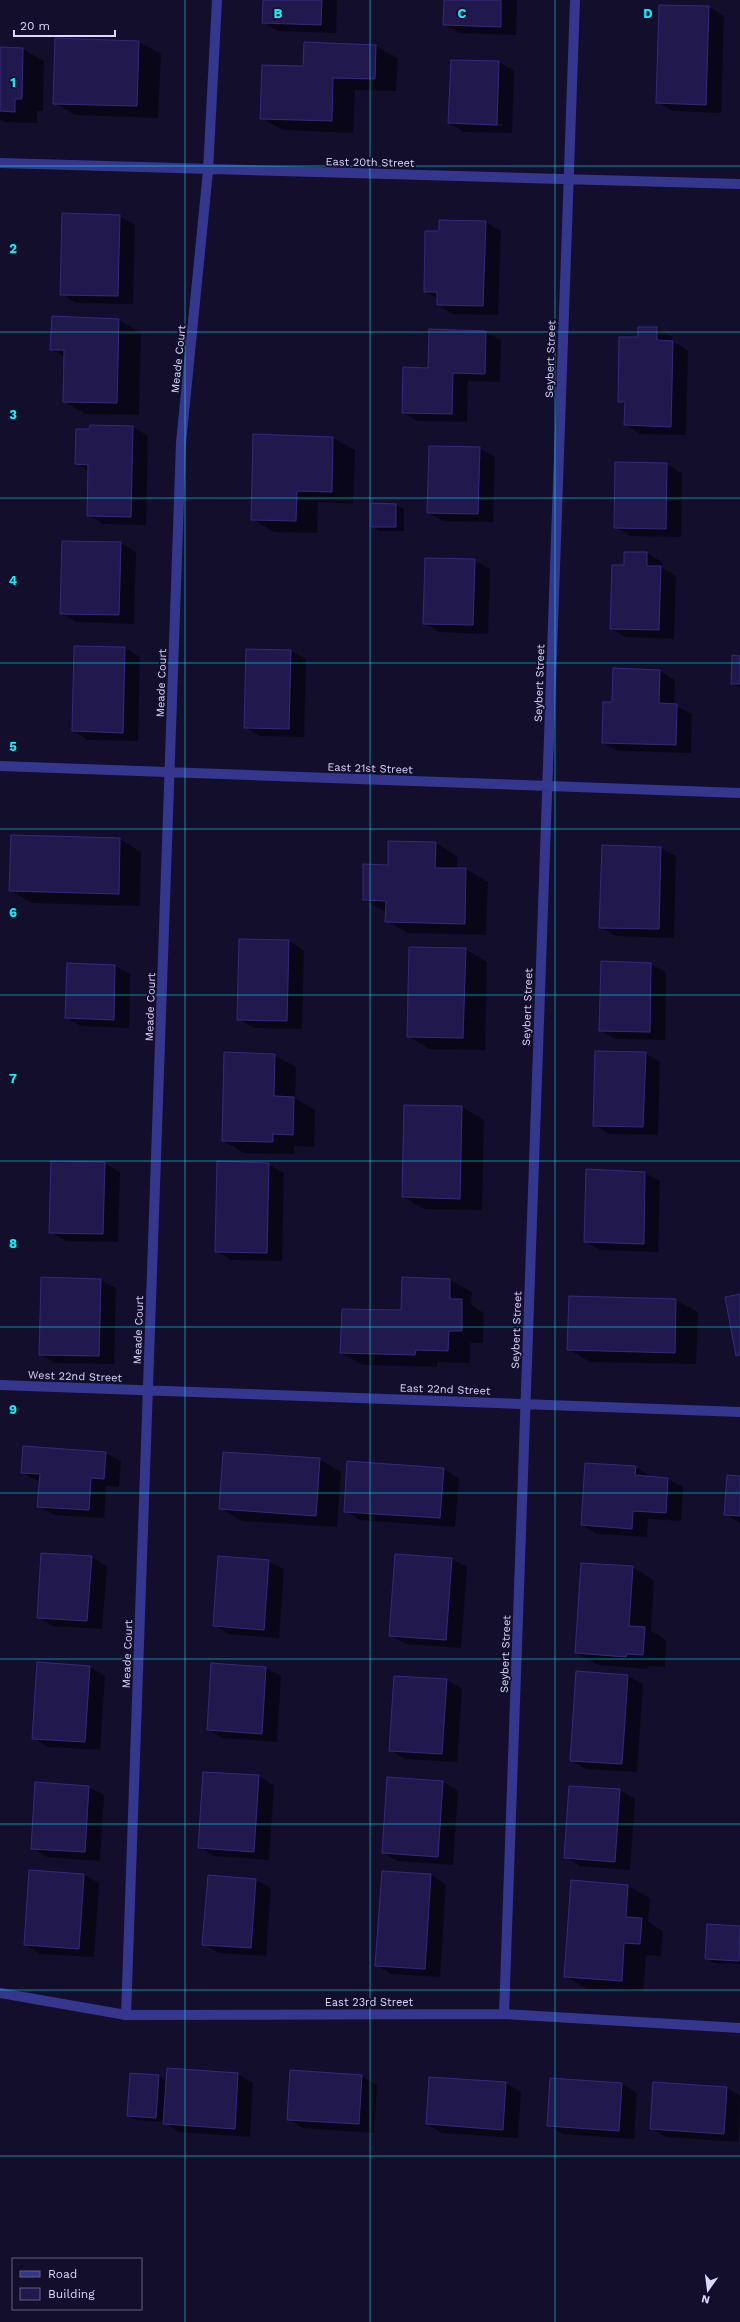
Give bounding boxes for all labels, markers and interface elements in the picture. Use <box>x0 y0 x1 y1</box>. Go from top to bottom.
text: B <box>274 6 283 21</box>
text: C <box>458 6 467 21</box>
text: D <box>643 6 653 21</box>
scale bar <box>14 12 115 38</box>
text: 20 m <box>20 19 50 33</box>
text: 1 <box>10 75 16 90</box>
street label: East 20th Street <box>325 155 415 170</box>
text: 2 <box>9 241 17 256</box>
street label: Seybert Street <box>543 320 558 398</box>
street label: Meade Court <box>168 324 189 394</box>
text: 3 <box>9 407 17 422</box>
text: 4 <box>9 573 18 588</box>
street label: Seybert Street <box>532 644 547 722</box>
street label: Meade Court <box>154 648 169 718</box>
text: 5 <box>9 739 17 754</box>
street label: East 21st Street <box>327 761 413 776</box>
text: 6 <box>9 905 17 920</box>
street label: Seybert Street <box>520 968 535 1046</box>
street label: Meade Court <box>143 972 158 1042</box>
text: 7 <box>9 1071 17 1086</box>
text: 8 <box>9 1236 17 1251</box>
street label: Seybert Street <box>509 1291 524 1369</box>
street label: Meade Court <box>131 1295 146 1365</box>
street label: West 22nd Street <box>28 1368 123 1385</box>
street label: East 22nd Street <box>399 1381 491 1398</box>
text: 9 <box>9 1402 17 1417</box>
street label: Seybert Street <box>498 1615 513 1693</box>
street label: Meade Court <box>120 1619 135 1689</box>
street label: East 23rd Street <box>325 1996 414 2009</box>
legend <box>12 2258 142 2310</box>
text: Road <box>48 2267 77 2281</box>
north arrow <box>688 2270 728 2310</box>
text: Building <box>48 2287 95 2301</box>
text: N <box>700 2292 711 2307</box>

